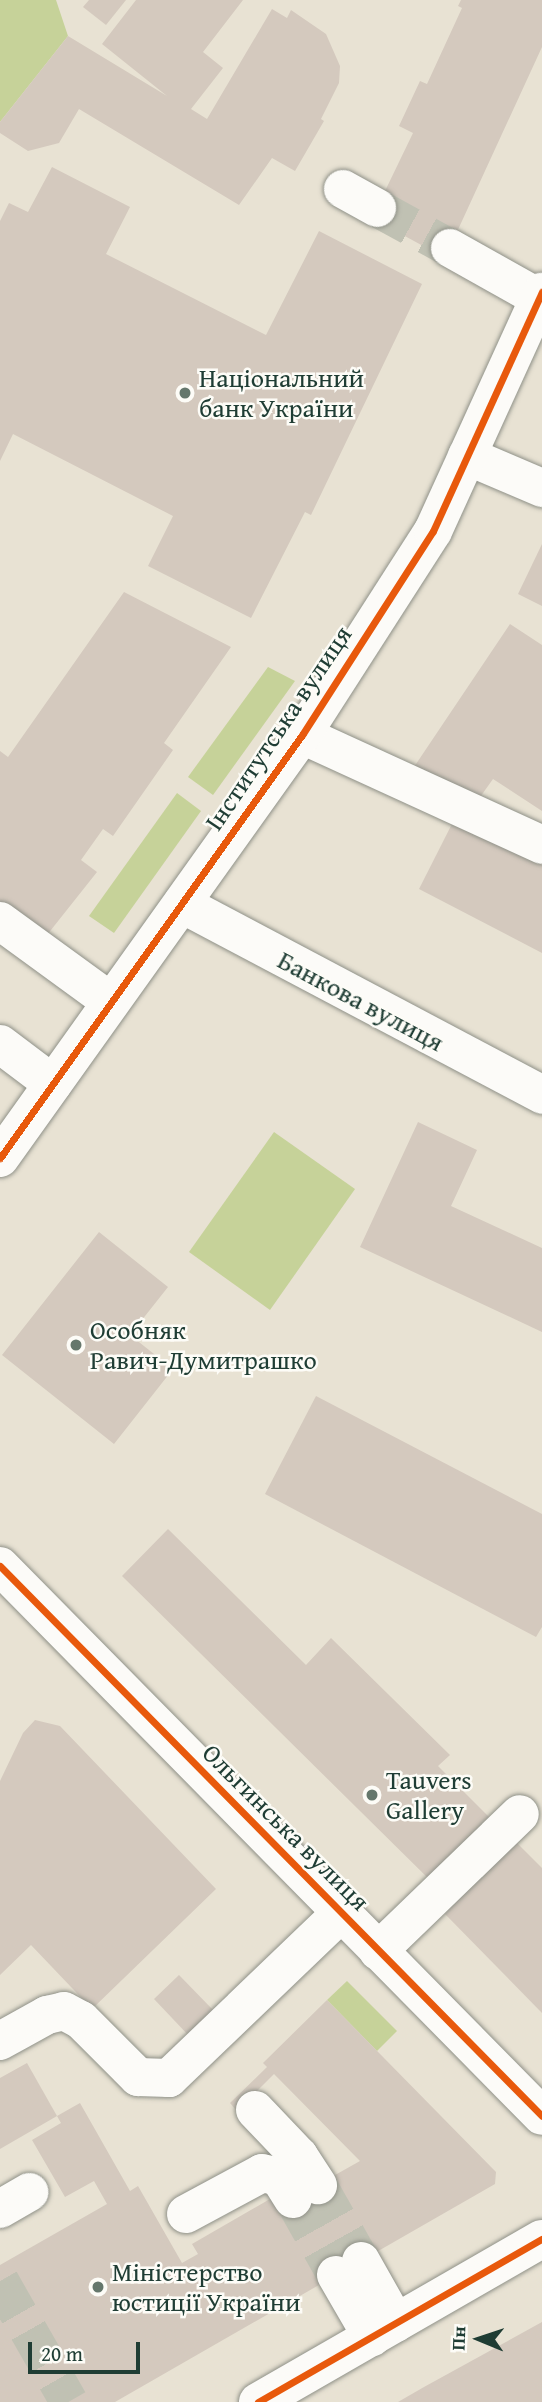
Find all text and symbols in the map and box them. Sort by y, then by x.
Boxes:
place label: Національний банк України [199,362,364,424]
marker: Національний банк України [177,385,193,401]
street label: Інститутська вулиця [198,620,358,836]
street label: Банкова вулиця [273,944,449,1058]
place label: Особняк Равич-Думитрашко [90,1314,317,1376]
marker: Особняк Равич-Думитрашко [68,1337,84,1353]
street label: Ольгинська вулиця [196,1737,376,1917]
place label: Tauvers Gallery [386,1764,471,1826]
marker: Tauvers Gallery [364,1787,380,1803]
place label: Міністерство юстиції України [112,2256,300,2318]
marker: Міністерство юстиції України [90,2279,106,2295]
north arrow [444,2304,514,2374]
text: Пн [444,2326,472,2351]
scale bar [32,2328,144,2372]
text: 20 m [41,2338,83,2369]

